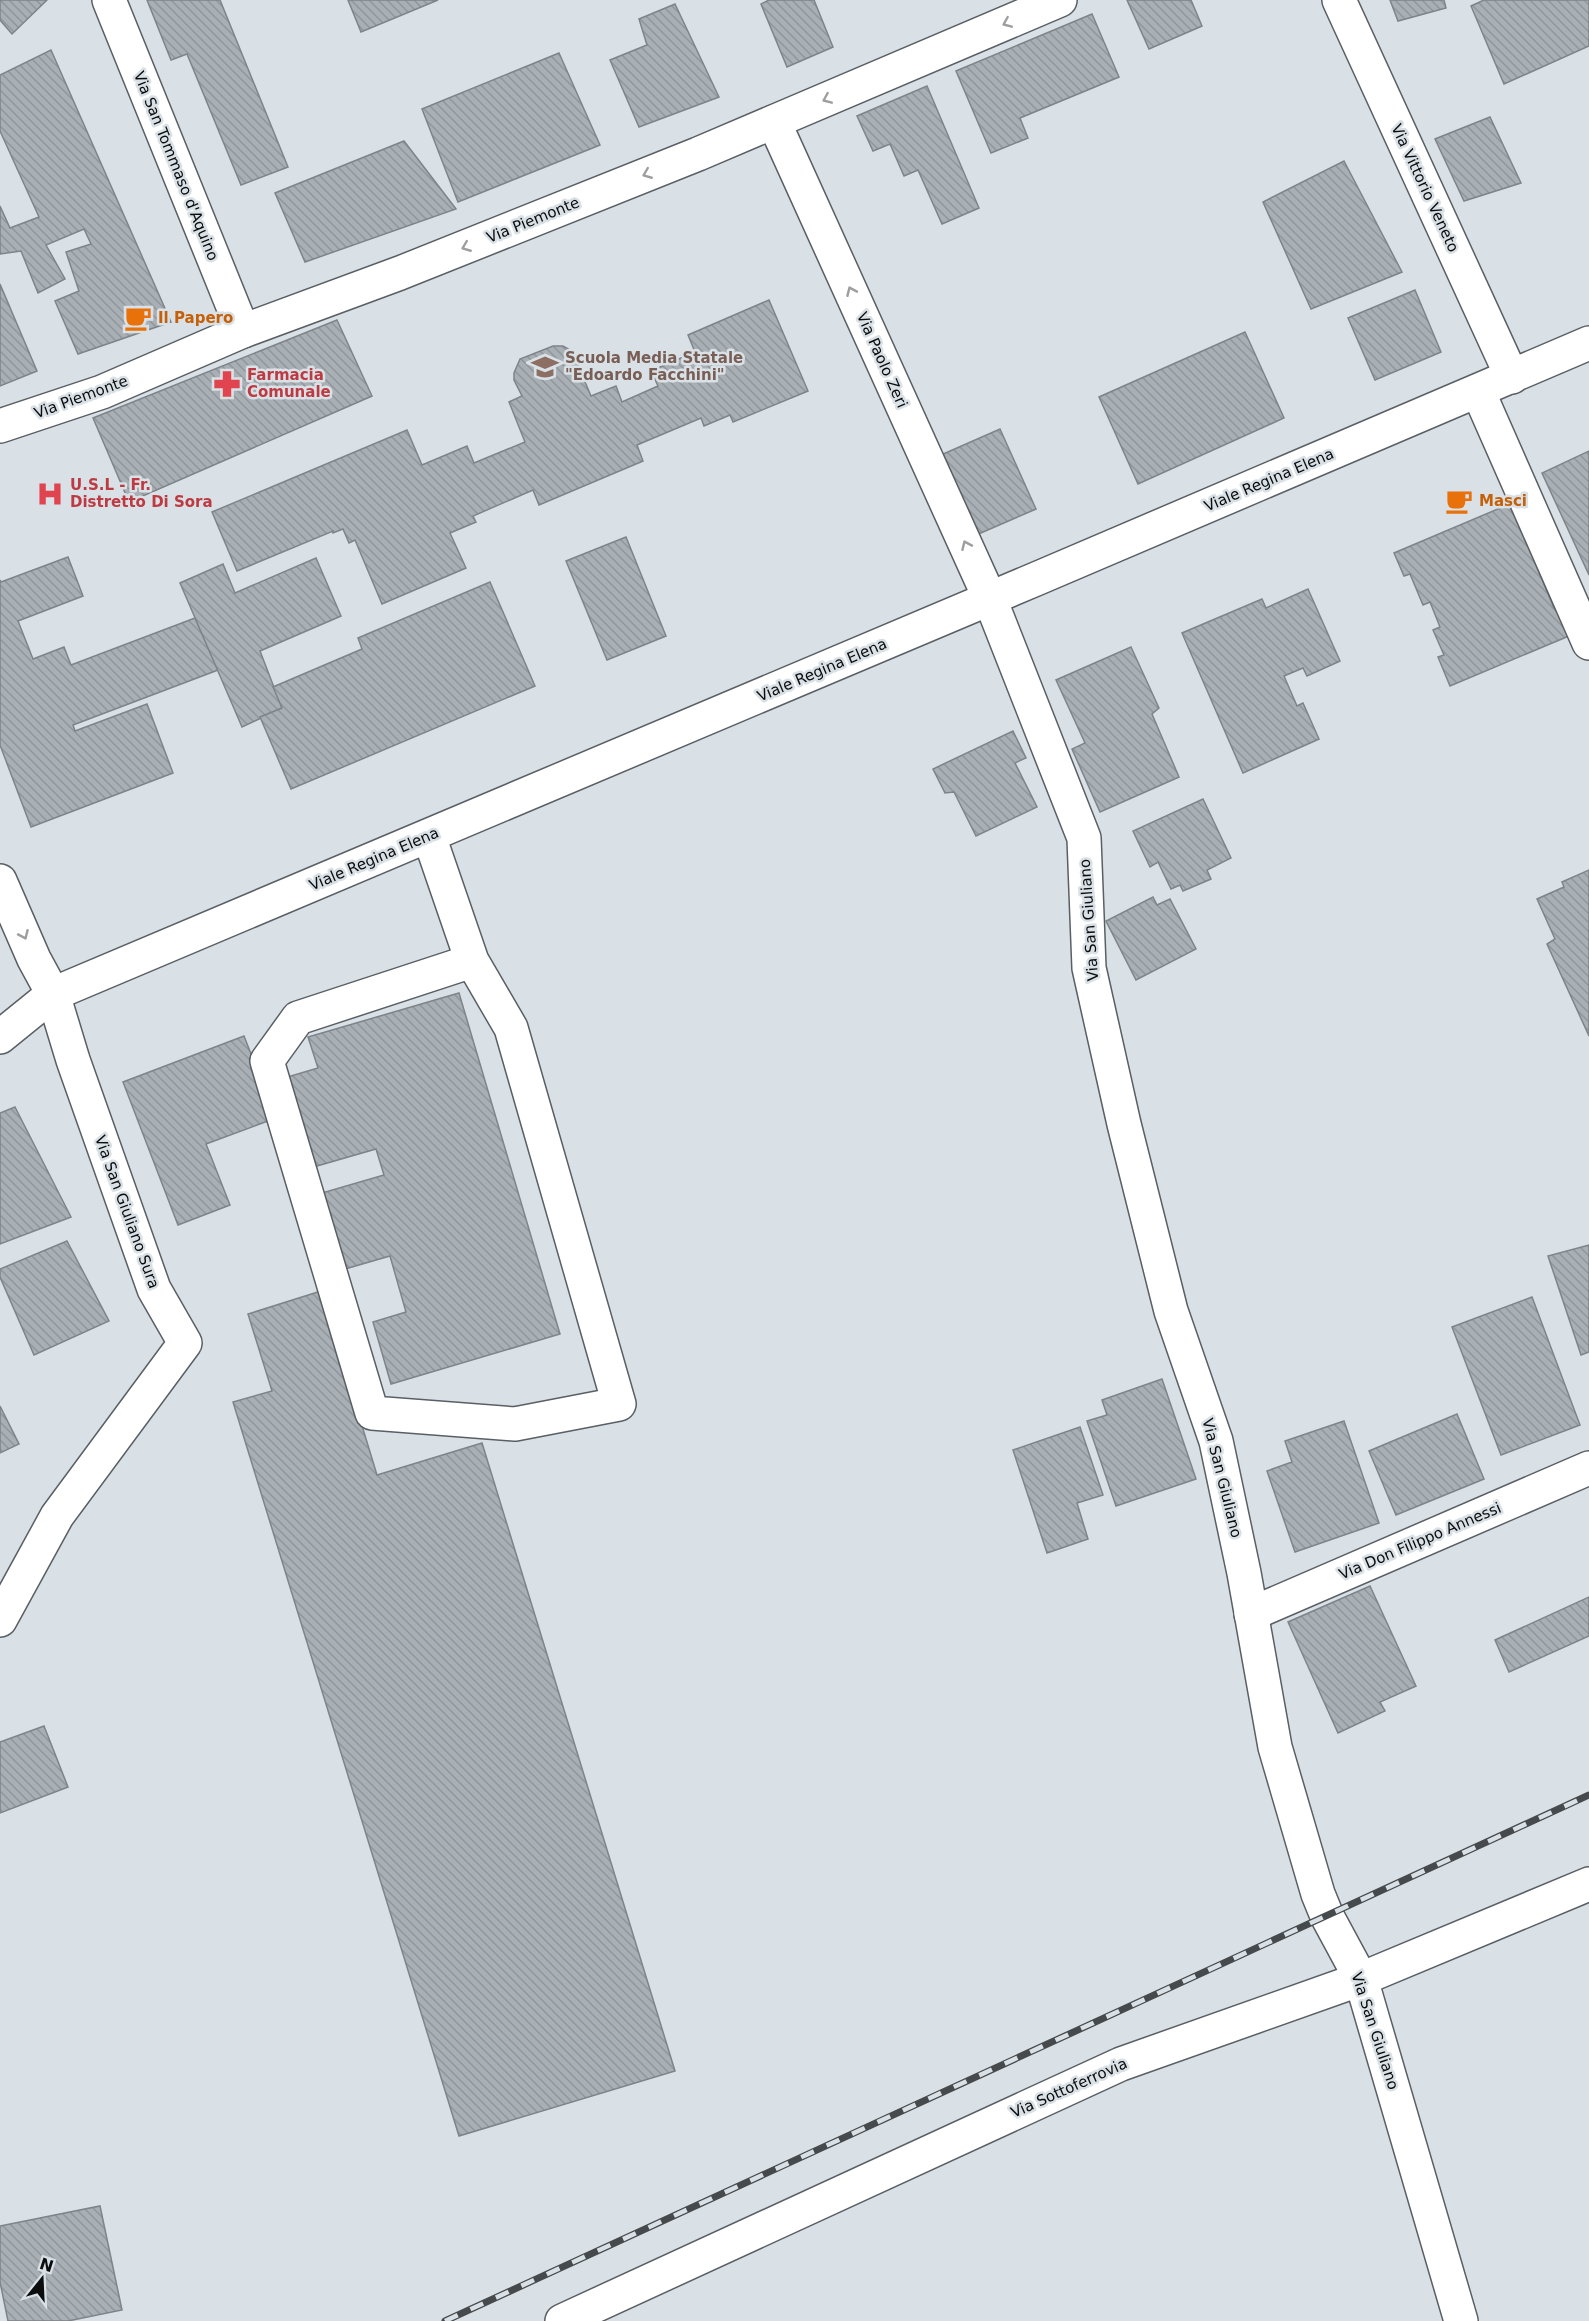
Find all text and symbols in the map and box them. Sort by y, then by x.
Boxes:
one-way arrow [1002,16,1013,28]
street label: Via San Tommaso d'Aquino [130,69,222,263]
one-way arrow [823,92,834,104]
street label: Via Vittorio Veneto [1387,121,1463,255]
one-way arrow [643,167,654,179]
street label: Via Piemonte [484,193,582,247]
one-way arrow [461,240,472,252]
one-way arrow [846,287,858,298]
cafe icon: Il Papero [123,303,153,333]
place label: Il Papero [158,309,233,327]
street label: Via Paolo Zeri [853,309,911,411]
place label: Scuola Media Statale "Edoardo Facchini" [565,349,743,384]
school or university icon: Scuola Media Statale "Edoardo Facchini" [530,352,560,382]
place label: Farmacia Comunale [247,366,331,401]
pharmacy icon: Farmacia Comunale [212,369,242,399]
street label: Via Piemonte [32,372,130,422]
street label: Viale Regina Elena [1201,445,1337,515]
place label: U.S.L - Fr. Distretto Di Sora [70,476,213,511]
hospital icon: U.S.L - Fr. Distretto Di Sora [35,479,65,509]
cafe icon: Masci [1444,486,1474,516]
place label: Masci [1479,492,1527,510]
one-way arrow [961,541,973,552]
street label: Viale Regina Elena [754,635,890,705]
street label: Viale Regina Elena [306,824,442,894]
street label: Via San Giuliano [1076,858,1102,982]
one-way arrow [16,929,28,940]
street label: Via San Giuliano Sura [91,1133,163,1291]
street label: Via San Giuliano [1198,1416,1246,1540]
street label: Via Don Filippo Annessi [1336,1499,1504,1583]
street label: Via San Giuliano [1348,1970,1402,2092]
street label: Via Sottoferrovia [1008,2054,1130,2122]
north arrow [12,2249,72,2309]
text: N [37,2254,56,2276]

